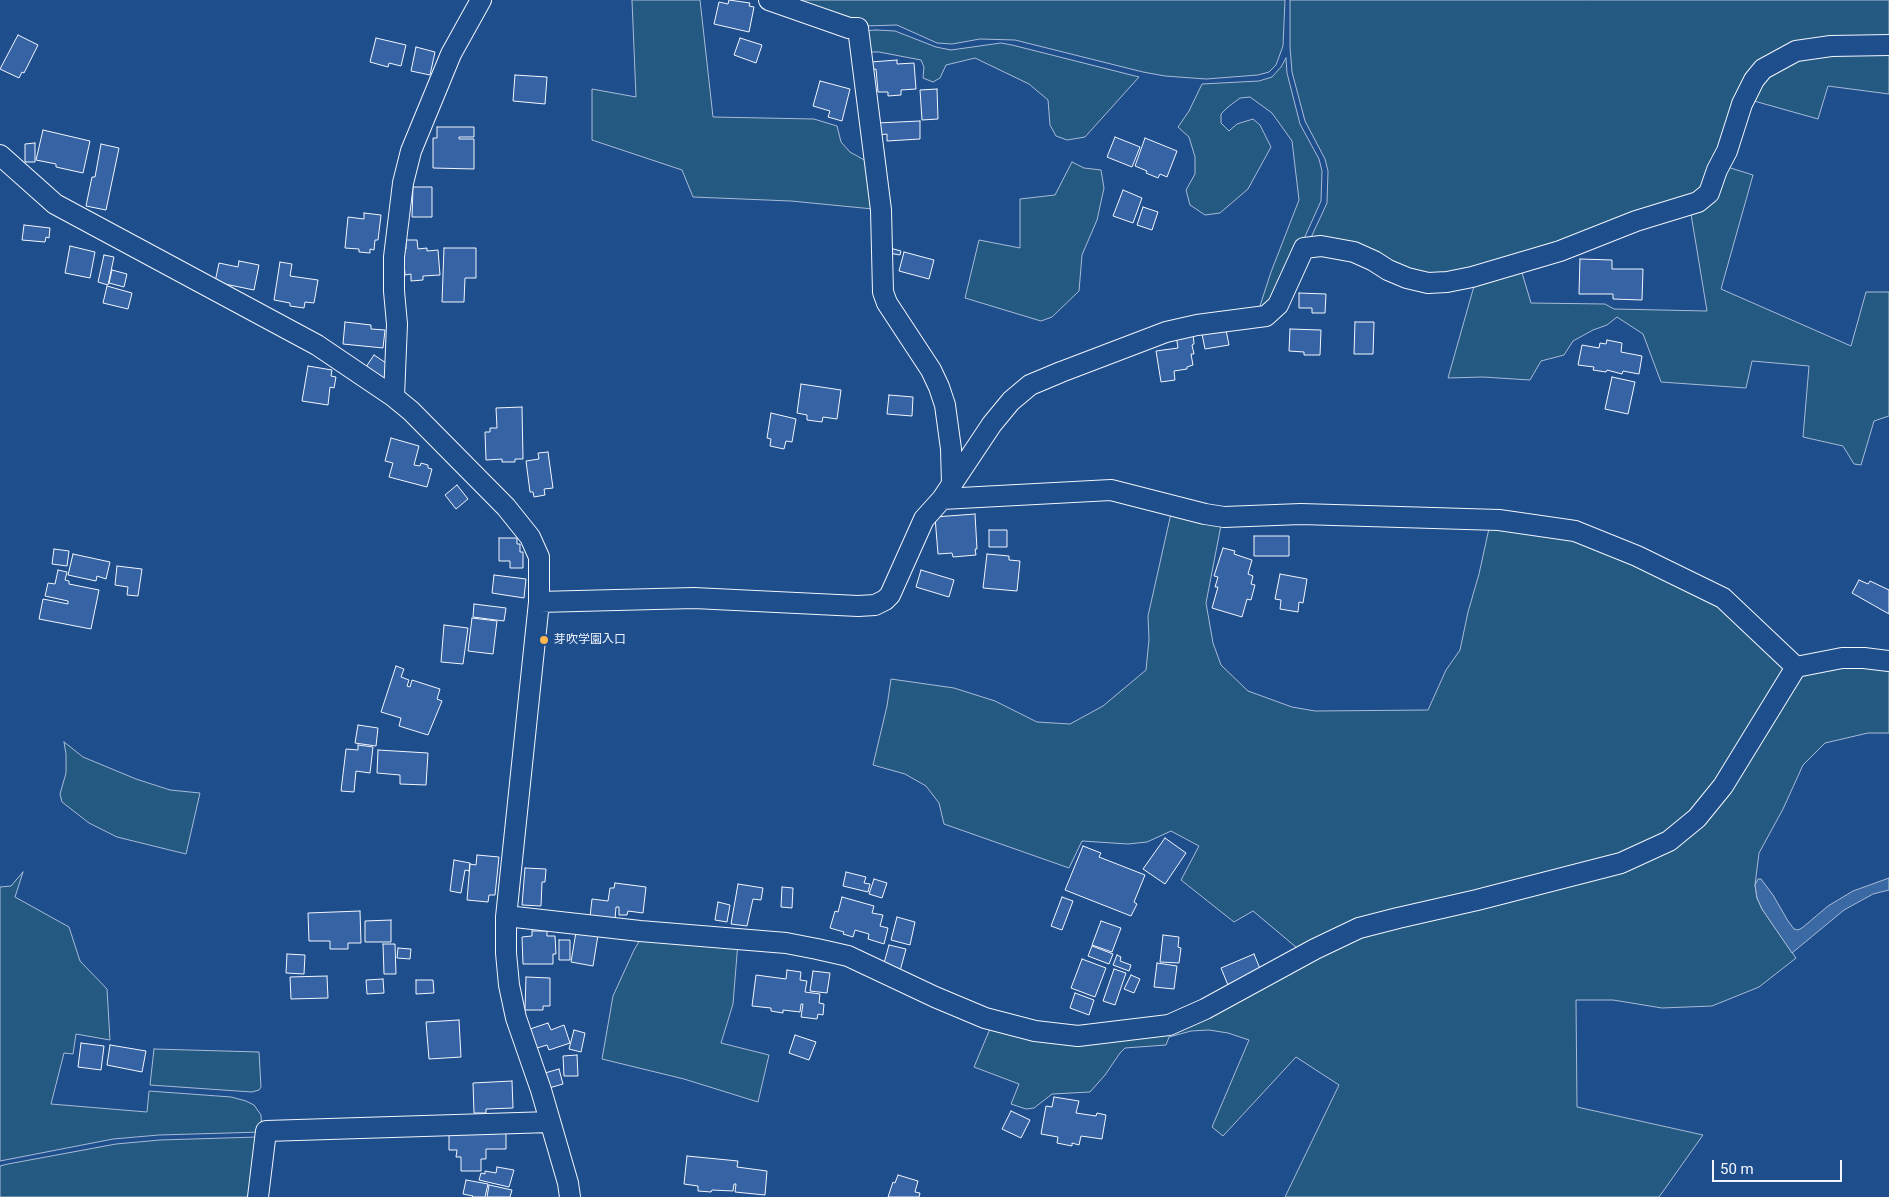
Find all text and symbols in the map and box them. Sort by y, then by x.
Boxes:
place label: 芽吹学園入口 [554,633,626,647]
marker: 芽吹学園入口 [538,634,550,646]
scale bar [1714,1150,1844,1182]
text: 50 m [1720,1160,1754,1178]

